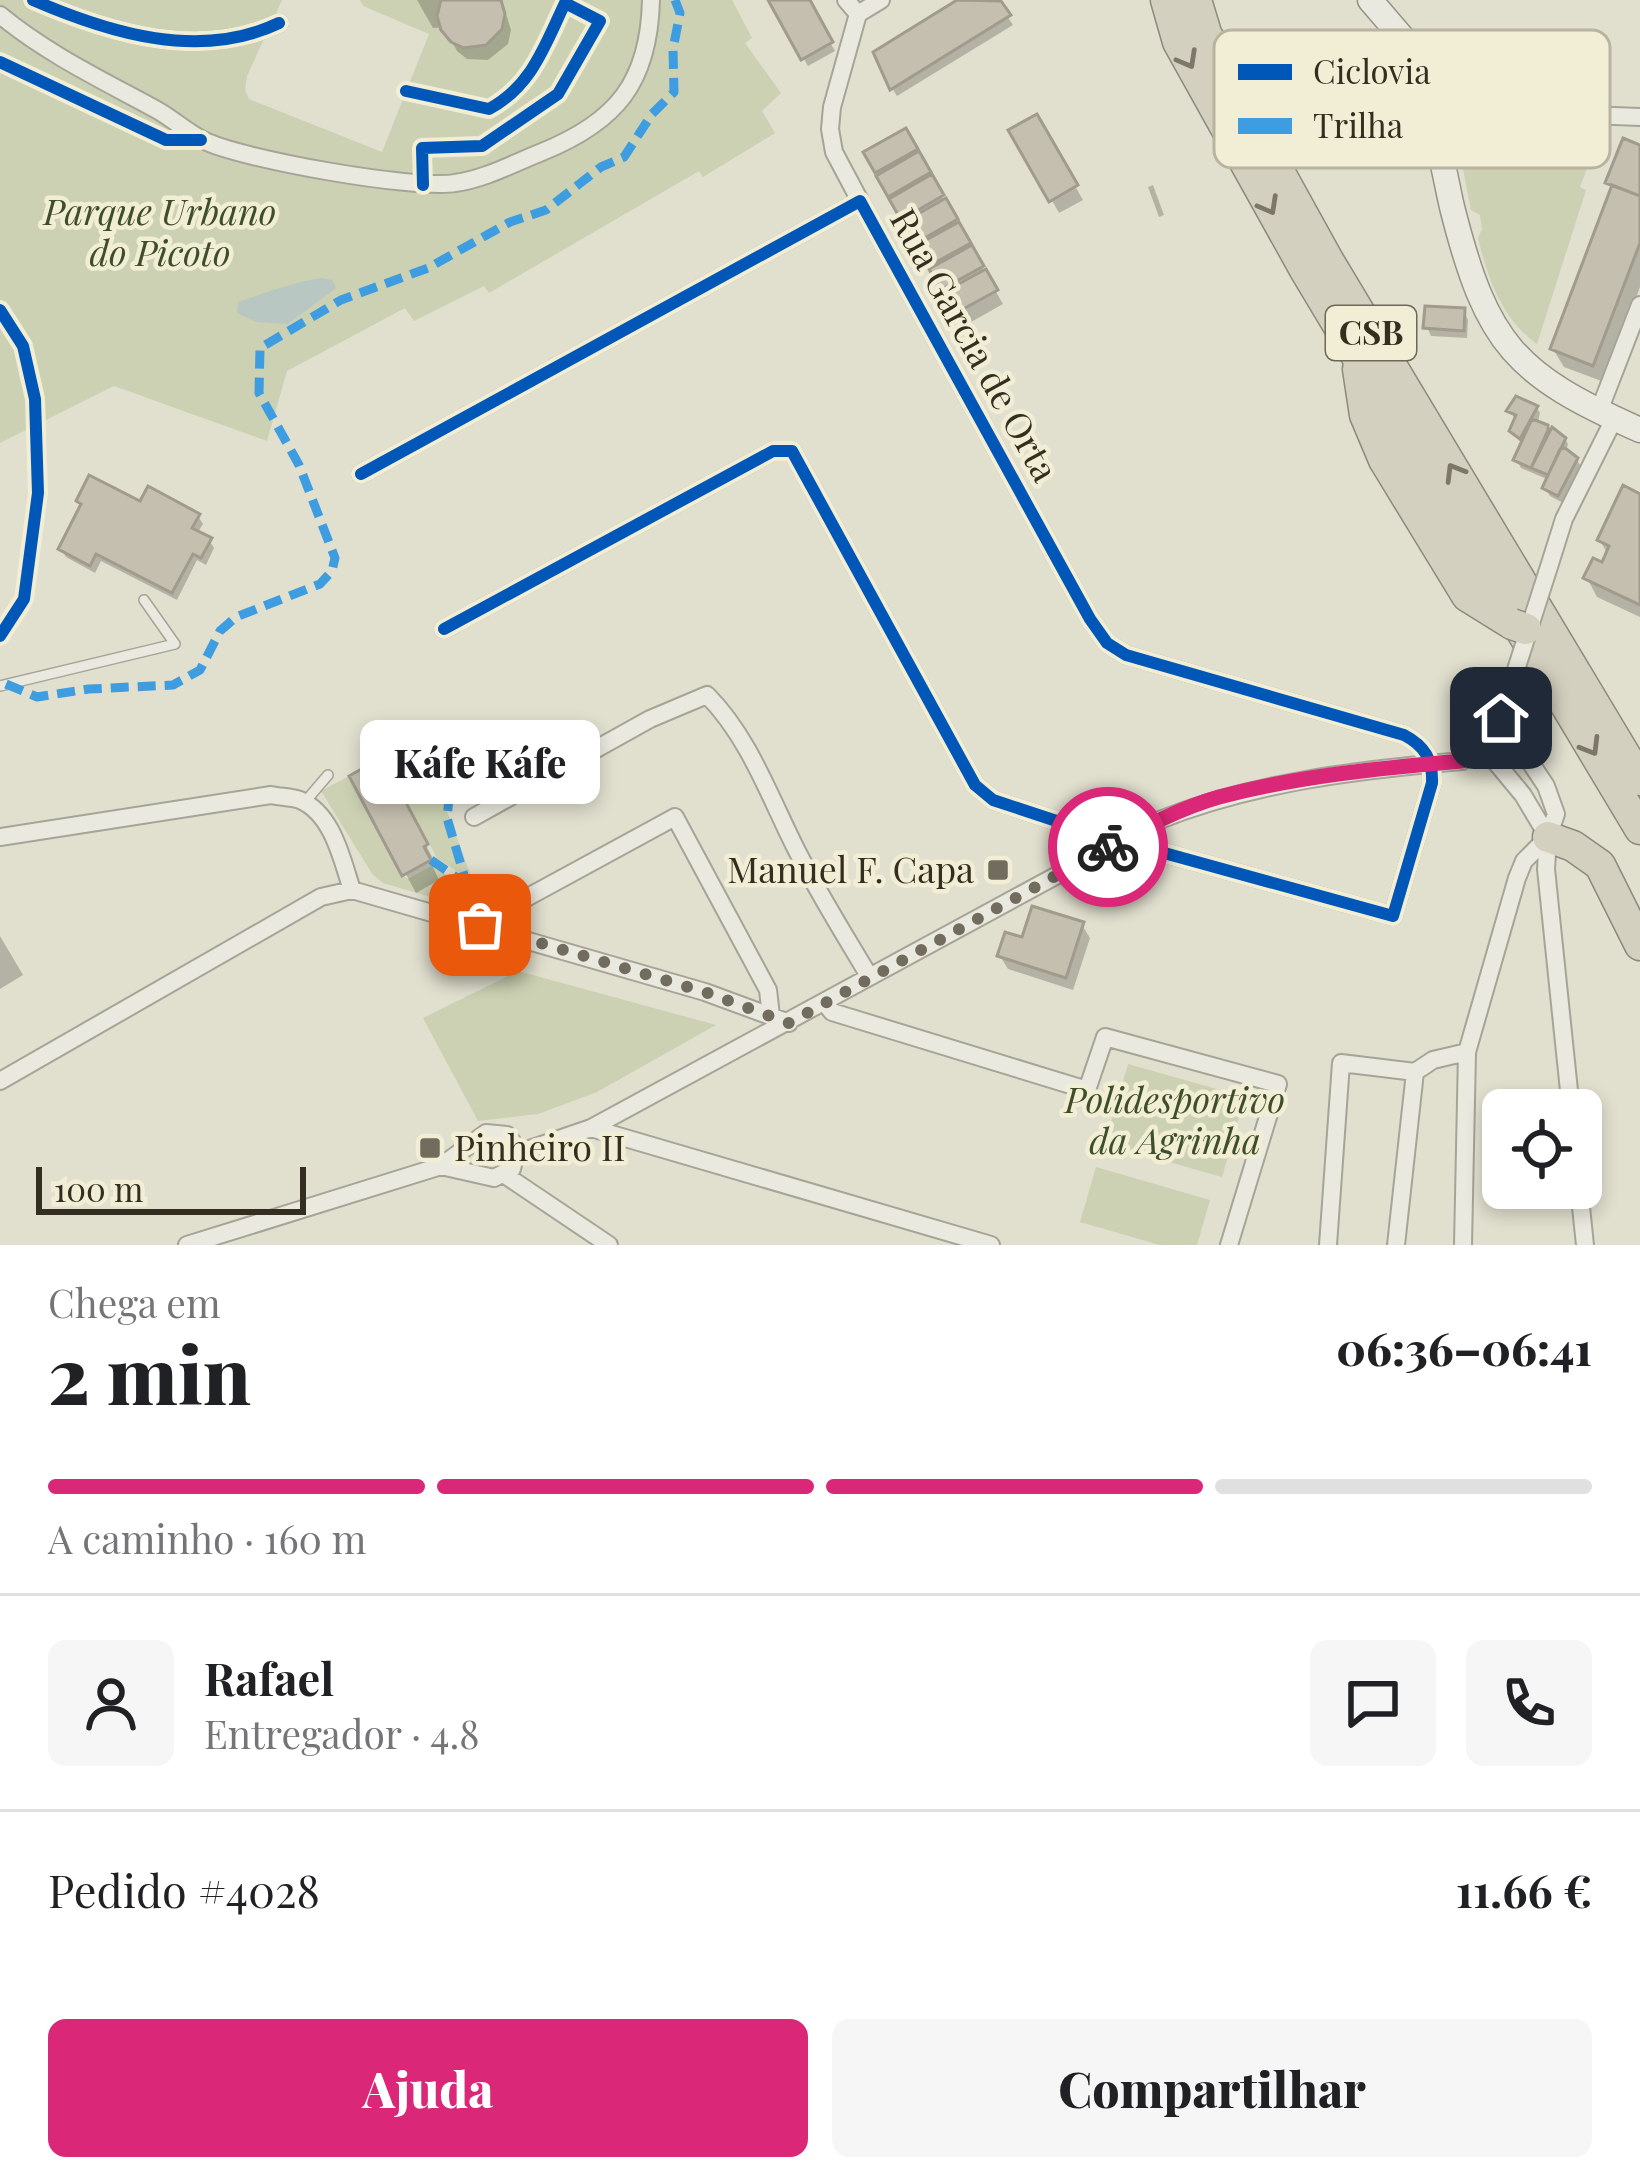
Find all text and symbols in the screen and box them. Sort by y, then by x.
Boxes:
legend [1214,30,1610,168]
one-way arrow [1174,47,1197,69]
text: Ciclovia [1313,48,1431,92]
text: Trilha [1313,102,1404,146]
park label: Parque Urbano do Picoto [42,186,276,275]
one-way arrow [1255,193,1278,214]
street label: Rua Garcia de Orta [881,199,1071,489]
road number: CSB [1326,306,1416,360]
one-way arrow [1446,463,1468,485]
pin [1450,667,1552,769]
icon: home [1468,685,1534,751]
callout: Káfe Káfe [360,721,600,805]
one-way arrow [1577,734,1599,756]
text: Káfe Káfe [394,736,566,788]
courier [1048,787,1168,907]
icon: bike [1075,814,1141,880]
place label: Manuel F. Capa [727,844,974,892]
marker: Manuel F. Capa [985,857,1011,883]
pin [429,874,531,976]
icon: bag [447,892,513,958]
park label: Polidesportivo da Agrinha [1063,1074,1285,1163]
map controls [1482,1089,1602,1209]
button: locate [1482,1089,1602,1209]
place label: Pinheiro II [454,1122,625,1170]
marker: Pinheiro II [417,1135,443,1161]
scale bar [36,1161,306,1214]
text: 100 m [54,1166,143,1210]
text: Chega em [48,1276,221,1328]
text: 06:36–06:41 [1336,1317,1592,1377]
text: 2 min [48,1321,251,1425]
text: A caminho · 160 m [48,1512,366,1564]
button: person [48,1640,174,1766]
button: chat [1310,1640,1436,1766]
button: phone [1466,1640,1592,1766]
text: Rafael [204,1647,334,1707]
text: Entregador · 4.8 [204,1707,480,1759]
text: Pedido #4028 [48,1859,320,1919]
text: 11.66 € [1456,1859,1592,1919]
button: Ajuda [48,2019,808,2157]
button: Compartilhar [832,2019,1592,2157]

